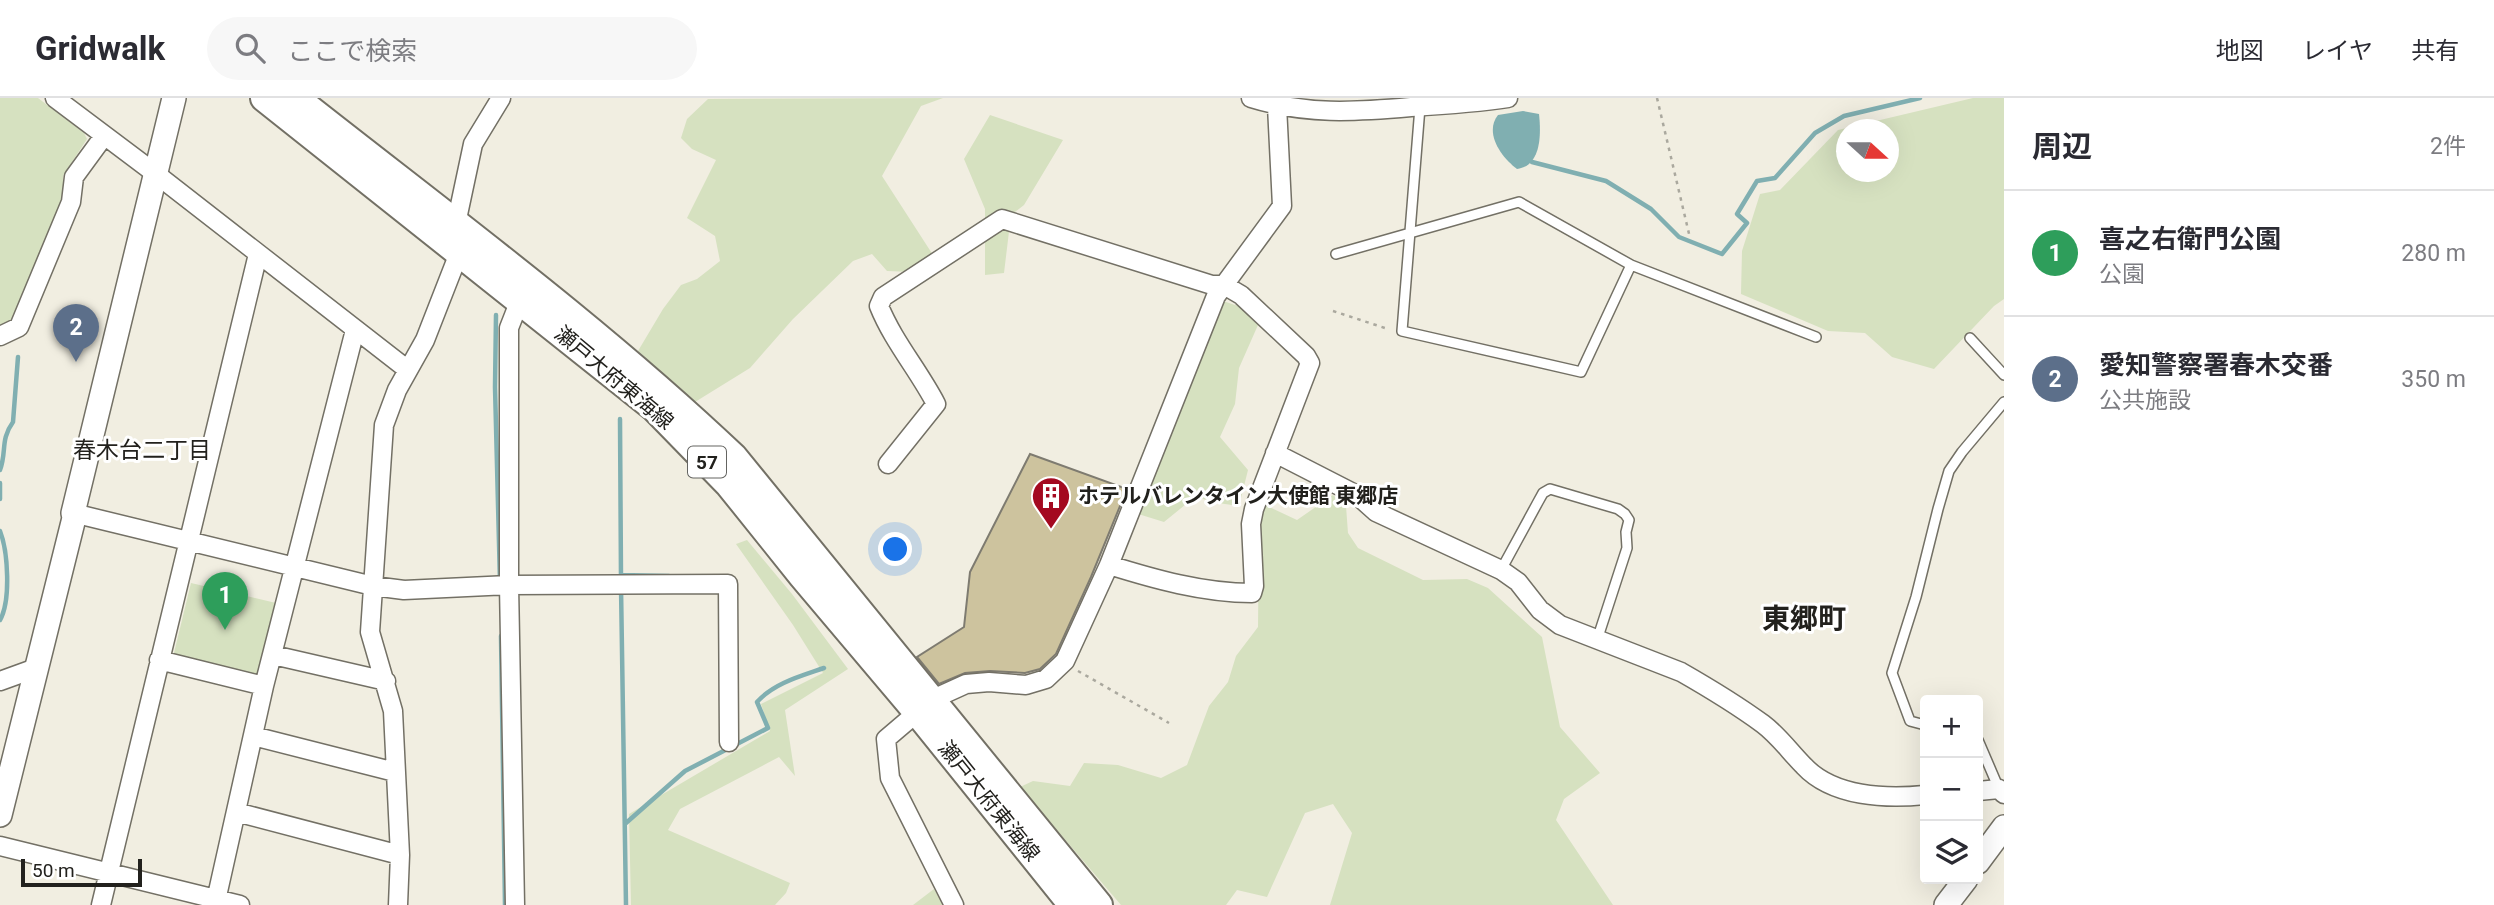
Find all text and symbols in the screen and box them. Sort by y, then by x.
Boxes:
search box [207,17,697,80]
text: Gridwalk [35,29,165,68]
icon: search [231,29,269,67]
text: ここで検索 [287,36,417,66]
text: 地図 [2216,37,2264,65]
text: レイヤ [2302,37,2373,65]
text: 共有 [2411,37,2459,65]
north arrow [1836,119,1899,182]
text: 周辺 [2032,129,2092,164]
text: 2件 [2430,133,2466,160]
text: 喜之右衛門公園 [2099,224,2281,254]
text: 1 [2048,240,2062,267]
text: 280 m [2401,240,2466,267]
text: 公園 [2099,261,2145,288]
pin: 2 [53,304,99,362]
street label: 瀬戸大府東海線 [550,322,678,434]
text: 愛知警察署春木交番 [2099,350,2333,380]
text: 2 [2048,366,2062,393]
text: 350 m [2401,366,2466,393]
text: 公共施設 [2099,387,2191,414]
district label: 春木台二丁目 [73,437,211,464]
road number: 57 [688,446,726,478]
building icon: ホテルバレンタイン大使館 東郷店 [1030,475,1072,530]
place label: ホテルバレンタイン大使館 東郷店 [1078,484,1398,508]
your location [878,532,912,566]
pin: 1 [202,572,248,630]
district label: 東郷町 [1762,602,1846,635]
map controls [1920,695,1983,884]
button: + [1920,695,1983,758]
street label: 瀬戸大府東海線 [933,736,1045,866]
button: − [1920,758,1983,821]
button: layers [1920,821,1983,884]
scale bar [21,856,142,888]
text: 50 m [32,859,75,882]

